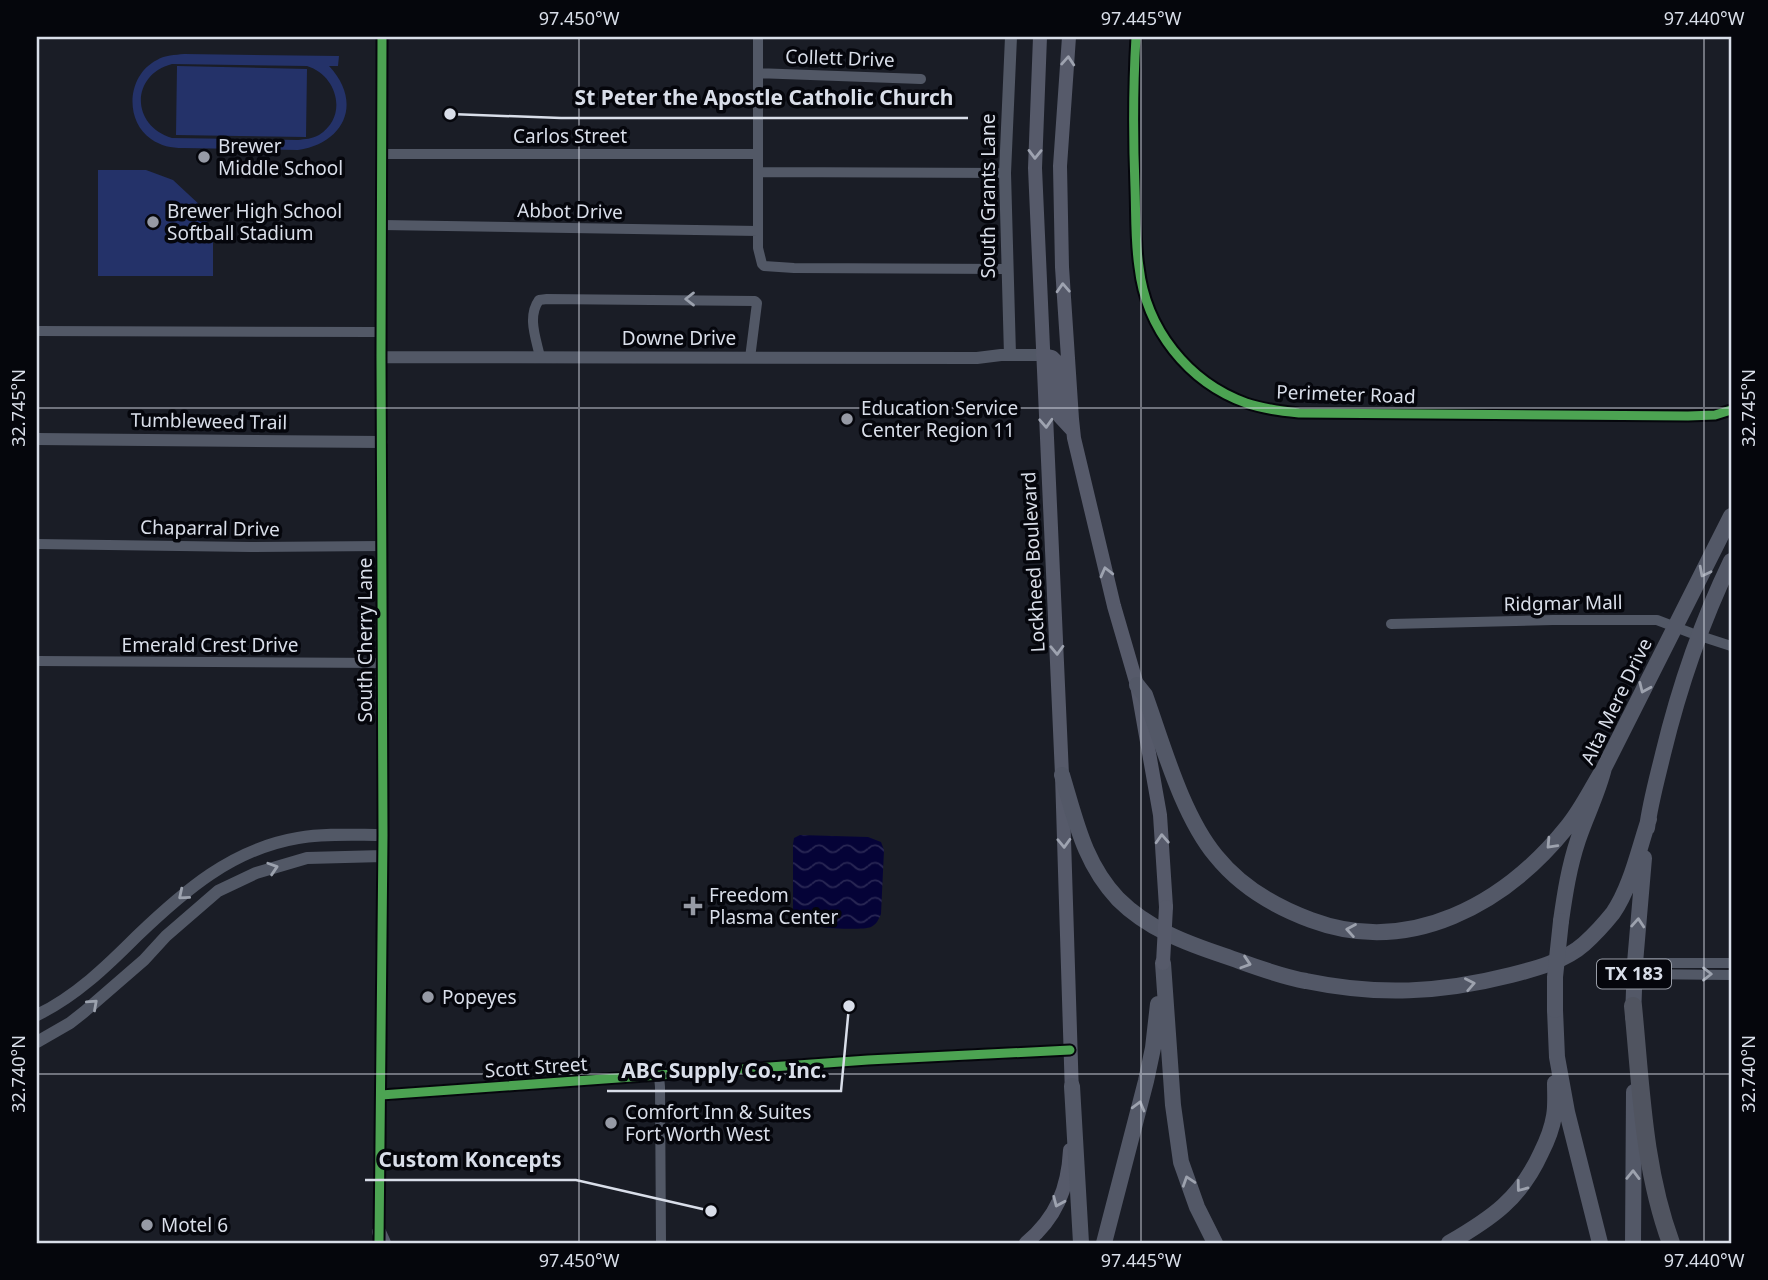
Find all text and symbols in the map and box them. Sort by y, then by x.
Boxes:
text: 97.450°W [539,6,620,30]
text: 97.445°W [1101,6,1182,30]
text: 97.440°W [1664,6,1745,30]
street label: Collett Drive [785,43,895,73]
one-way arrow [1060,55,1075,66]
callout: St Peter the Apostle Catholic Church [561,76,968,118]
text: St Peter the Apostle Catholic Church [575,83,953,111]
street label: South Grants Lane [975,114,1001,278]
street label: Carlos Street [513,123,627,149]
place label: Brewer Middle School [218,133,343,181]
marker: Brewer Middle School [196,149,212,165]
one-way arrow [1028,149,1043,160]
street label: Abbot Drive [517,197,623,225]
place label: Brewer High School Softball Stadium [167,198,342,246]
marker: Brewer High School Softball Stadium [145,214,161,230]
one-way arrow [1056,282,1071,293]
one-way arrow [685,291,695,307]
street label: Downe Drive [622,325,736,351]
text: 32.745°N [6,369,30,447]
text: 32.745°N [1736,369,1760,447]
street label: Perimeter Road [1276,379,1416,409]
place label: Education Service Center Region 11 [861,395,1018,443]
street label: Tumbleweed Trail [130,407,288,435]
marker: Education Service Center Region 11 [839,411,855,427]
one-way arrow [1039,418,1054,429]
street label: Lockheed Boulevard [1015,471,1051,653]
street label: Chaparral Drive [140,514,280,542]
street label: South Cherry Lane [352,557,378,723]
one-way arrow [1698,565,1712,577]
one-way arrow [1100,566,1114,578]
street label: Ridgmar Mall [1503,589,1623,617]
street label: Emerald Crest Drive [122,632,298,658]
street label: Alta Mere Drive [1574,633,1658,769]
one-way arrow [1049,645,1064,656]
one-way arrow [1638,681,1652,693]
one-way arrow [1154,833,1169,844]
one-way arrow [1547,836,1560,849]
one-way arrow [1056,838,1071,849]
one-way arrow [266,862,278,876]
place label: Freedom Plasma Center [709,882,839,930]
one-way arrow [179,887,191,900]
marker: Freedom Plasma Center [683,896,703,916]
one-way arrow [1630,917,1645,928]
one-way arrow [1345,923,1357,938]
one-way arrow [1239,955,1252,969]
road number: TX 183 [1597,959,1671,988]
one-way arrow [1703,966,1713,982]
one-way arrow [1464,978,1476,993]
place label: Popeyes [442,984,517,1010]
marker: Popeyes [420,989,436,1005]
one-way arrow [85,1000,98,1012]
text: 32.740°N [6,1035,30,1113]
text: 32.740°N [1736,1035,1760,1113]
callout: ABC Supply Co., Inc. [607,1049,841,1091]
street label: Scott Street [484,1050,588,1084]
text: ABC Supply Co., Inc. [621,1056,827,1084]
place label: Comfort Inn & Suites Fort Worth West [625,1099,811,1147]
one-way arrow [1131,1100,1146,1112]
marker: Comfort Inn & Suites Fort Worth West [603,1115,619,1131]
callout: Custom Koncepts [365,1138,576,1180]
text: Custom Koncepts [379,1145,561,1173]
one-way arrow [1626,1169,1641,1180]
one-way arrow [1181,1175,1196,1187]
one-way arrow [1517,1179,1529,1192]
one-way arrow [1052,1194,1066,1207]
place label: Motel 6 [161,1212,228,1238]
marker: Motel 6 [139,1217,155,1233]
text: 97.450°W [539,1248,620,1272]
text: 97.445°W [1101,1248,1182,1272]
text: 97.440°W [1664,1248,1745,1272]

